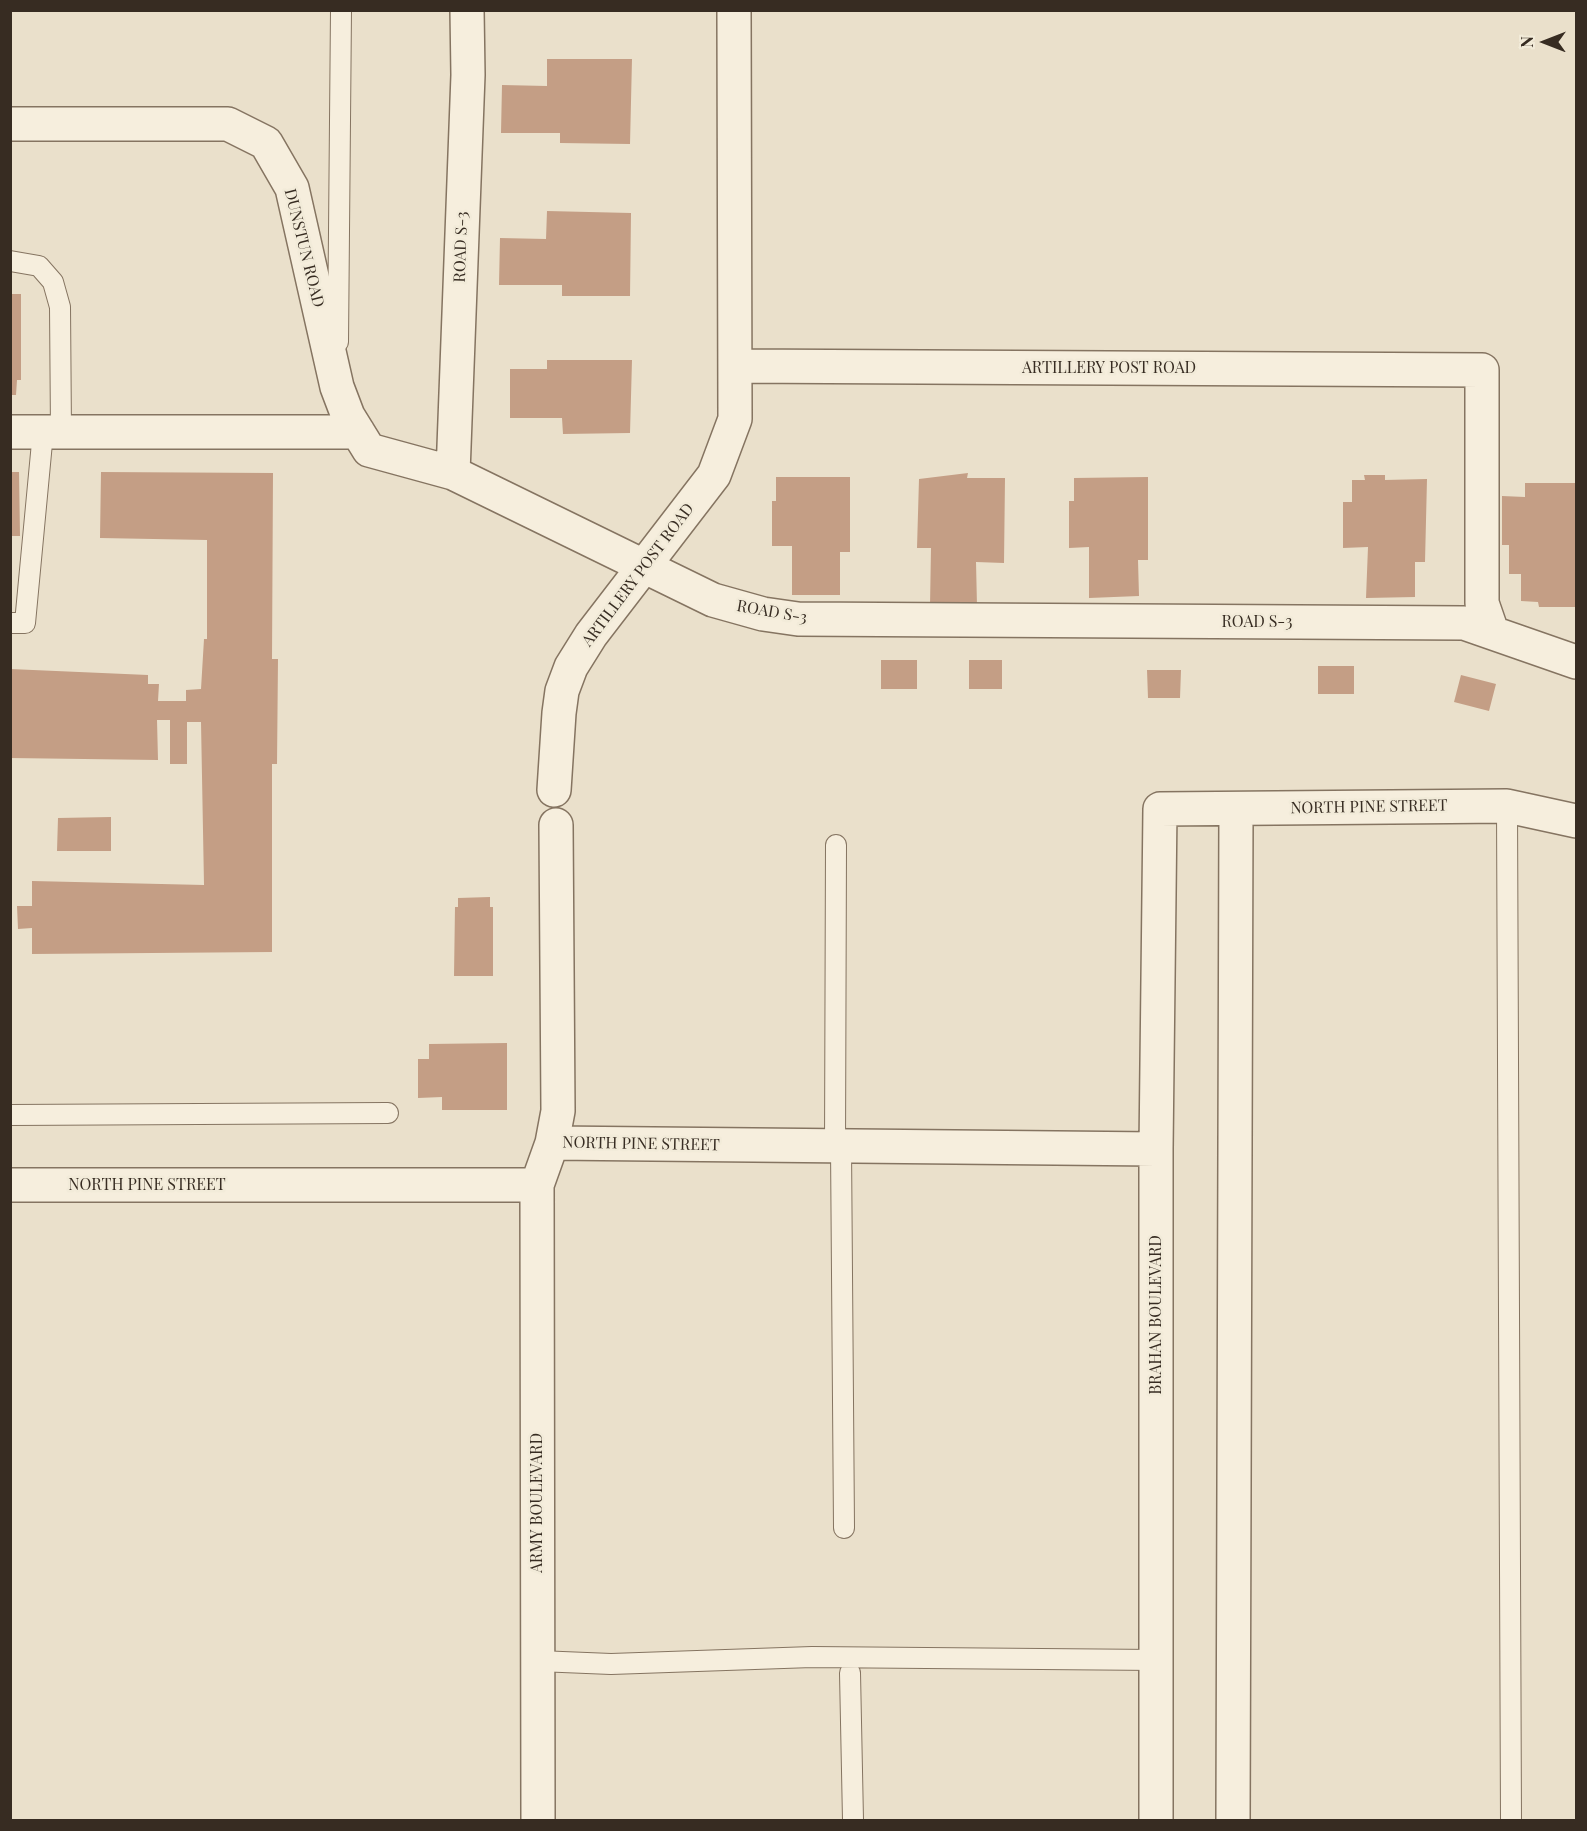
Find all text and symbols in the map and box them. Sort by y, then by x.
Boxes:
north arrow [1515,12,1575,72]
text: N [1516,36,1537,48]
street label: DUNSTUN ROAD [280,187,328,309]
street label: ROAD S-3 [450,211,472,283]
street label: ARTILLERY POST ROAD [1022,358,1196,378]
street label: ARTILLERY POST ROAD [578,500,698,650]
street label: ROAD S-3 [735,596,809,628]
street label: ROAD S-3 [1221,612,1293,632]
street label: NORTH PINE STREET [1290,796,1448,818]
street label: NORTH PINE STREET [562,1133,720,1155]
street label: NORTH PINE STREET [68,1175,226,1195]
street label: BRAHAN BOULEVARD [1146,1235,1166,1395]
street label: ARMY BOULEVARD [527,1433,547,1573]

